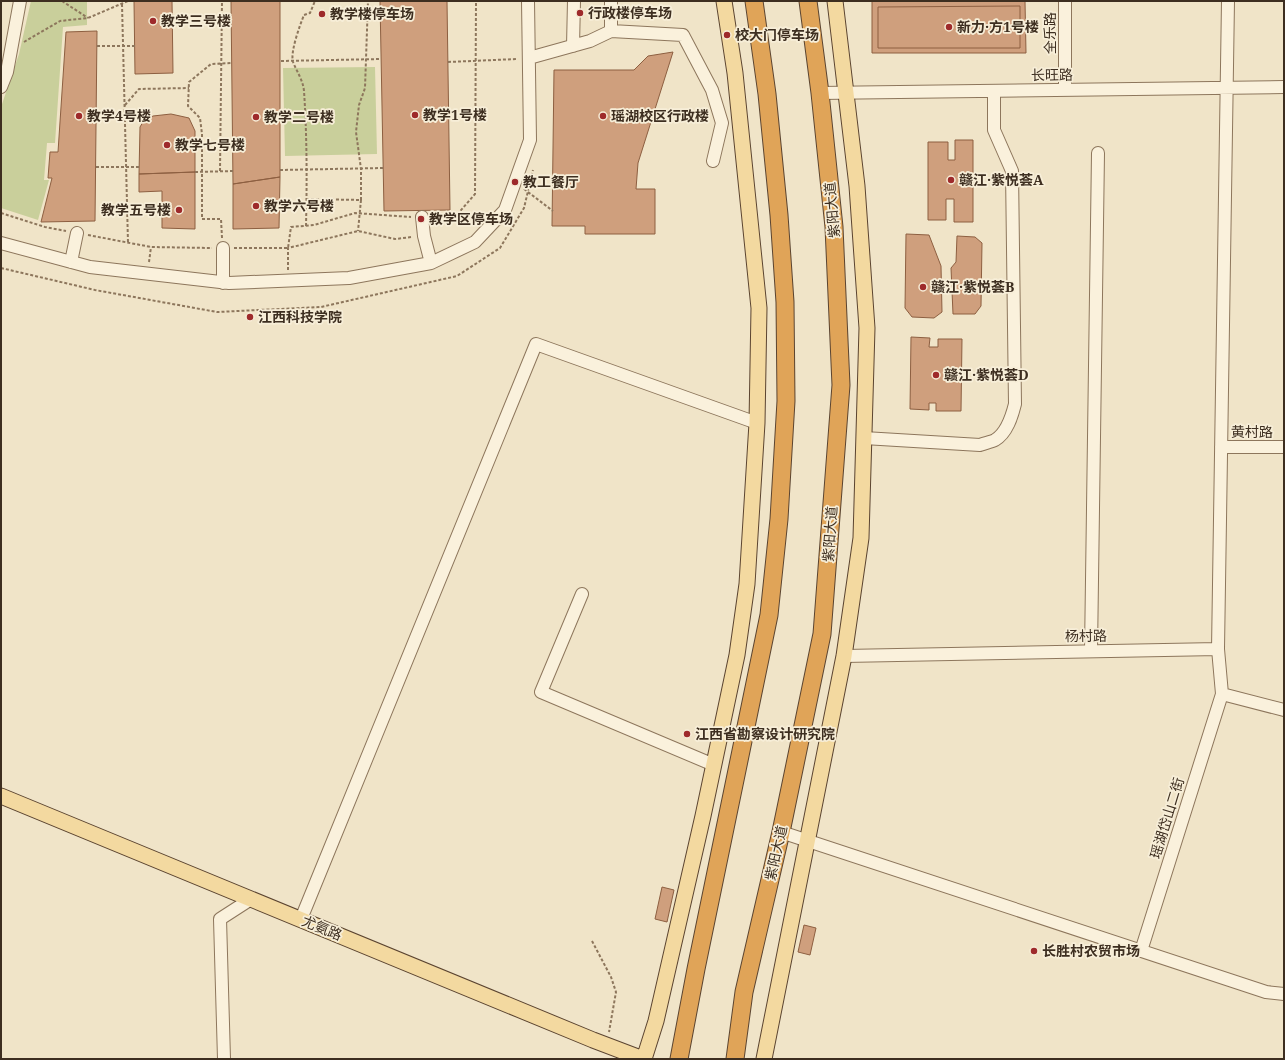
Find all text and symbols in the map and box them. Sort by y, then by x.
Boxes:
place label: 行政楼停车场 [588,3,672,22]
place label: 教学楼停车场 [330,4,414,23]
marker: 行政楼停车场 [575,8,585,18]
marker: 教学楼停车场 [317,9,327,19]
place label: 教学三号楼 [161,11,231,30]
street label: 全乐路 [1040,12,1059,54]
marker: 教学三号楼 [148,16,158,26]
place label: 新力·方1号楼 [957,17,1039,36]
marker: 新力·方1号楼 [944,22,954,32]
place label: 校大门停车场 [735,25,819,44]
marker: 校大门停车场 [722,30,732,40]
street label: 长旺路 [1031,65,1073,84]
place label: 教学1号楼 [423,105,487,124]
place label: 教学4号楼 [87,106,151,125]
place label: 瑶湖校区行政楼 [611,106,709,125]
place label: 教学二号楼 [264,107,334,126]
marker: 教学1号楼 [410,110,420,120]
marker: 教学4号楼 [74,111,84,121]
marker: 瑶湖校区行政楼 [598,111,608,121]
marker: 教学二号楼 [251,112,261,122]
place label: 教学七号楼 [175,135,245,154]
marker: 教学七号楼 [162,140,172,150]
place label: 赣江·紫悦荟A [959,170,1044,189]
place label: 教工餐厅 [523,172,579,191]
marker: 赣江·紫悦荟A [946,175,956,185]
marker: 教工餐厅 [510,177,520,187]
street label: 紫阳大道 [820,181,843,239]
place label: 教学六号楼 [264,196,334,215]
place label: 教学五号楼 [101,200,171,219]
marker: 教学六号楼 [251,201,261,211]
marker: 教学五号楼 [174,205,184,215]
place label: 教学区停车场 [429,209,513,228]
marker: 教学区停车场 [416,214,426,224]
place label: 赣江·紫悦荟B [931,277,1015,296]
marker: 赣江·紫悦荟B [918,282,928,292]
place label: 江西科技学院 [258,307,342,326]
marker: 江西科技学院 [245,312,255,322]
place label: 赣江·紫悦荟D [944,365,1029,384]
marker: 赣江·紫悦荟D [931,370,941,380]
street label: 黄村路 [1231,422,1273,441]
street label: 紫阳大道 [818,505,841,563]
street label: 杨村路 [1065,626,1107,645]
place label: 江西省勘察设计研究院 [695,724,835,743]
marker: 江西省勘察设计研究院 [682,729,692,739]
street label: 瑶湖岱山二街 [1145,775,1188,861]
street label: 紫阳大道 [760,823,791,882]
street label: 尤氨路 [299,911,345,944]
place label: 长胜村农贸市场 [1042,941,1140,960]
marker: 长胜村农贸市场 [1029,946,1039,956]

